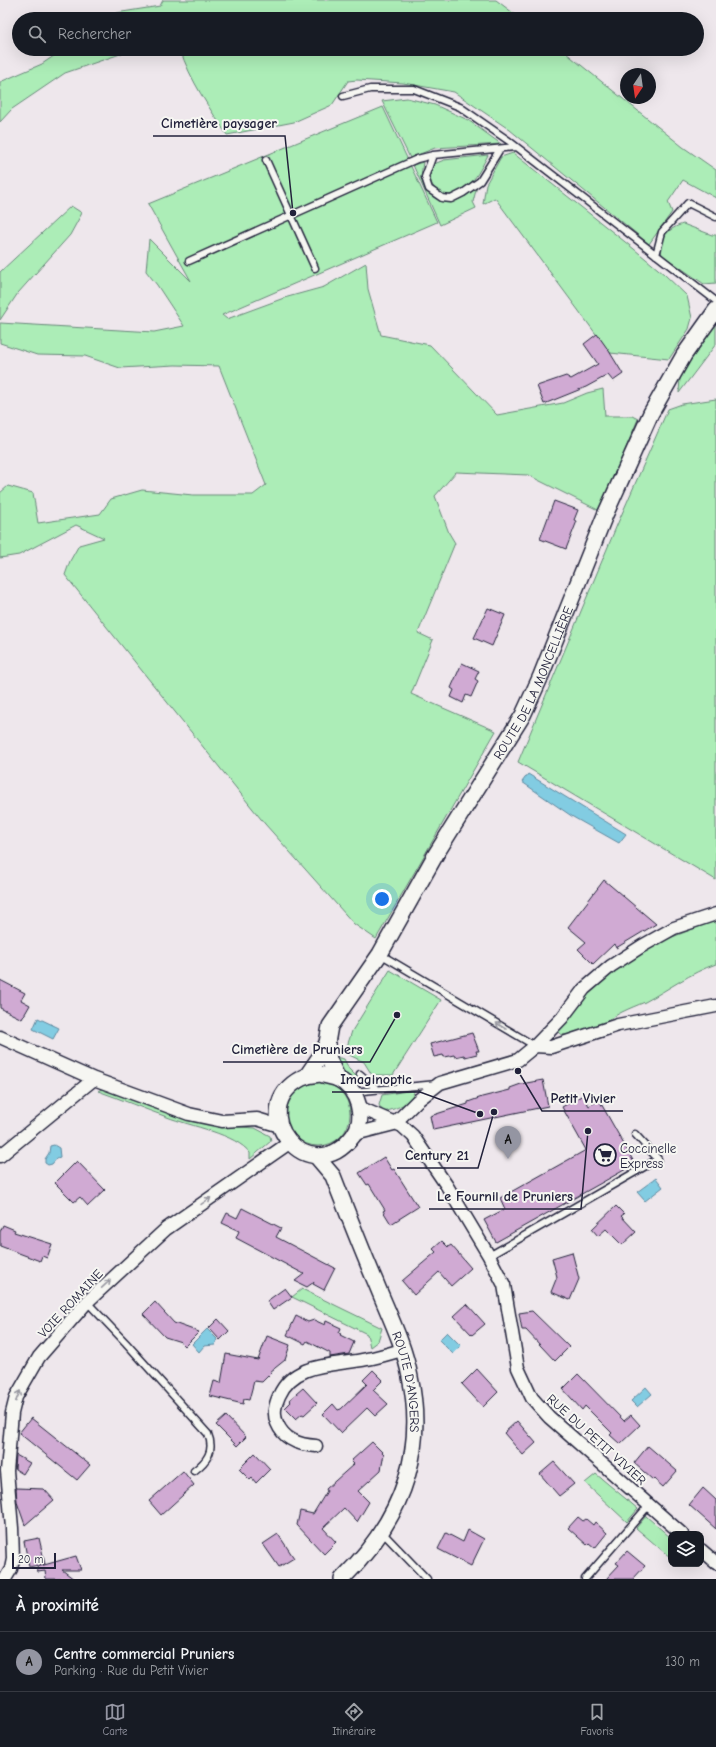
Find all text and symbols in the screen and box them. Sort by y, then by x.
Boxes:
search box [12,12,704,56]
icon: search [26,23,48,45]
text: Rechercher [58,25,131,43]
north arrow [620,68,656,104]
callout: Cimetière paysager [153,110,285,136]
text: Cimetière paysager [161,115,277,132]
street label: ROUTE DE LA MONCELLIÈRE [490,604,576,762]
your location [372,889,392,909]
one-way arrow [495,1022,507,1030]
callout: Cimetière de Pruniers [223,1036,370,1062]
text: Cimetière de Pruniers [231,1041,363,1058]
callout: Imaginoptic [332,1066,420,1092]
text: Imaginoptic [340,1071,412,1088]
callout: Petit Vivier [542,1085,623,1111]
text: Petit Vivier [551,1090,616,1107]
pin: A [495,1126,521,1159]
place label: Coccinelle Express [620,1141,677,1171]
callout: Century 21 [397,1142,478,1168]
supermarket icon: Coccinelle Express [592,1142,618,1168]
text: Century 21 [405,1147,469,1164]
callout: Le Fournil de Pruniers [429,1183,581,1209]
text: Le Fournil de Pruniers [437,1188,573,1205]
one-way arrow [201,1197,212,1205]
street label: VOIE ROMAINE [35,1266,106,1341]
one-way arrow [101,1279,112,1288]
street label: ROUTE D'ANGERS [389,1329,422,1433]
one-way arrow [14,1390,22,1402]
street label: RUE DU PETIT VIVIER [544,1391,650,1488]
map controls [668,1531,704,1567]
button: layers [668,1531,704,1567]
scale bar [12,1551,56,1570]
text: 20 m [18,1553,43,1566]
text: À proximité [16,1596,99,1615]
text: Centre commercial Pruniers [54,1645,234,1663]
text: A [25,1654,33,1669]
text: 130 m [665,1654,700,1669]
text: Parking · Rue du Petit Vivier [54,1663,208,1678]
tab: Carte [102,1701,128,1738]
tab: Itinéraire [332,1701,376,1738]
tab: Favoris [581,1701,614,1738]

